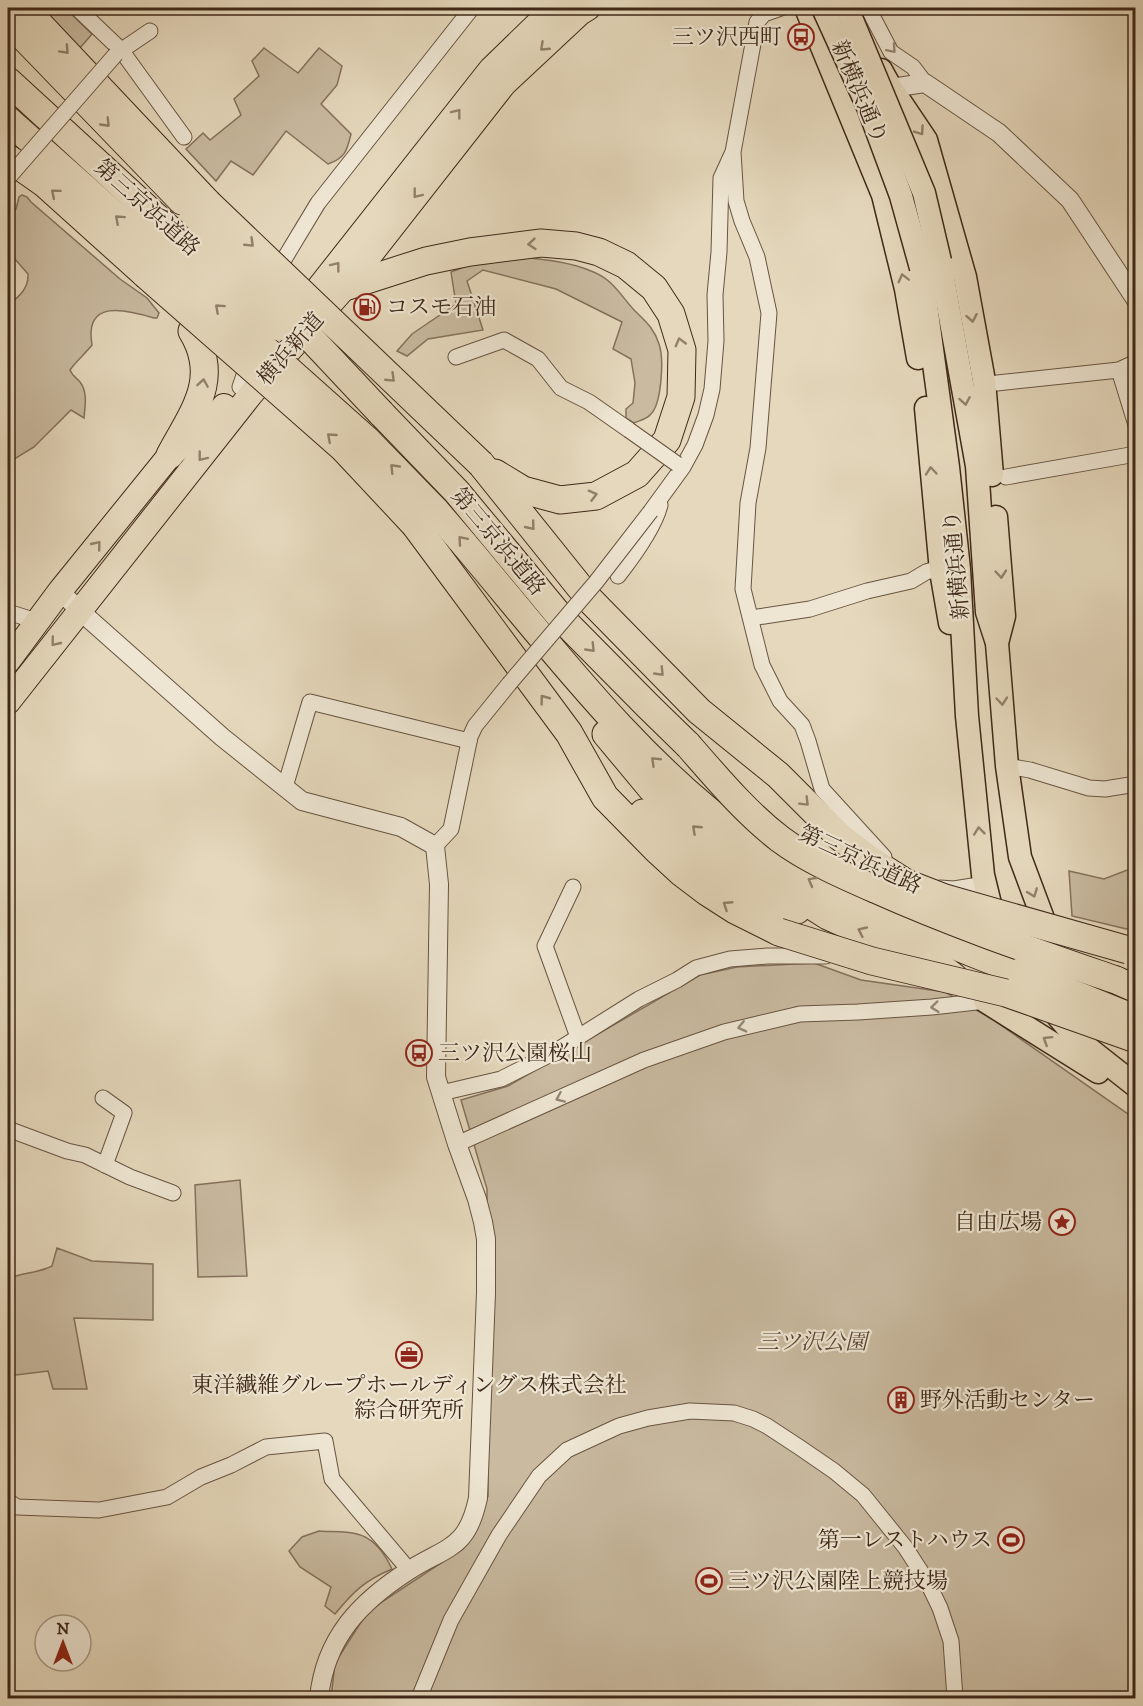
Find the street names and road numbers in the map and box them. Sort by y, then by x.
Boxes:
street label: 新横浜通り [825,36,893,148]
street label: 第三京浜道路 [89,154,205,262]
street label: 横浜新道 [252,307,330,391]
street label: 第三京浜道路 [445,483,551,601]
street label: 新横浜通り [939,509,975,621]
street label: 第三京浜道路 [794,820,926,900]

